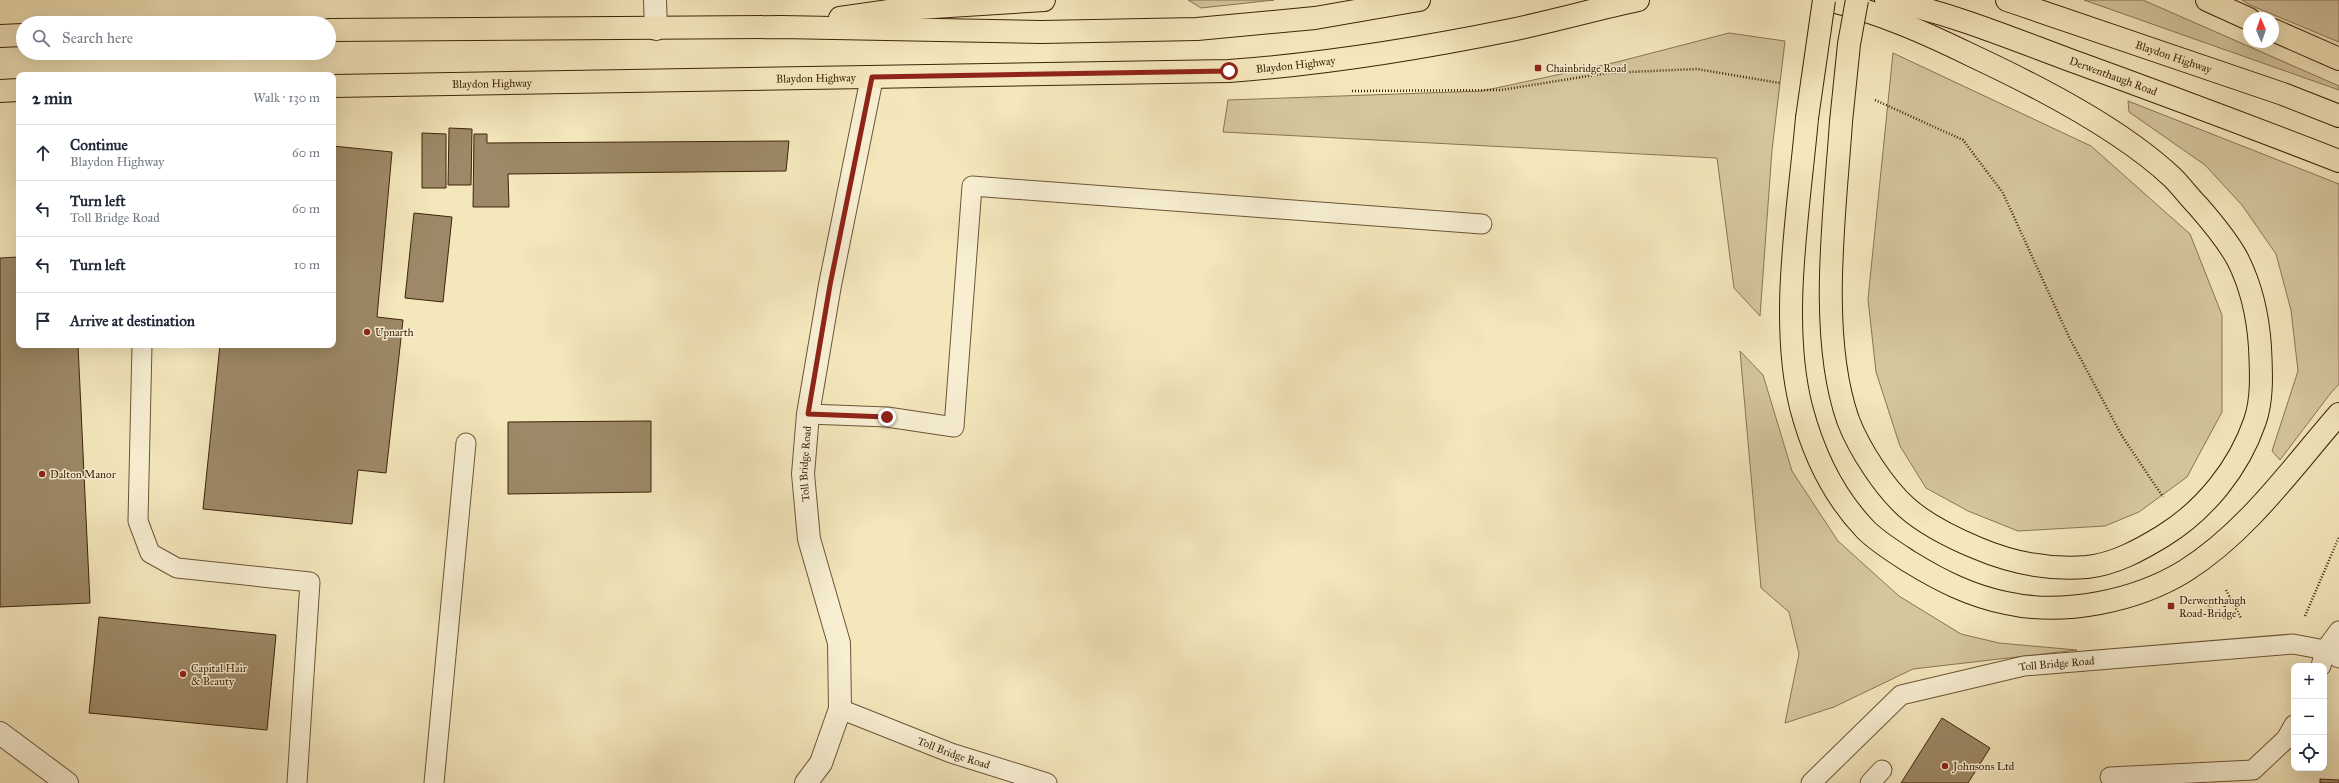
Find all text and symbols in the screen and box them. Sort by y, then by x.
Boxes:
north arrow [2243,12,2279,48]
search box [16,16,336,60]
icon: search [30,27,52,49]
text: Search here [62,29,133,47]
street label: Blaydon Highway [2134,38,2214,77]
street label: Blaydon Highway [1255,54,1337,76]
street label: Derwenthaugh Road [2067,54,2159,99]
route start [1220,62,1238,80]
place label: Chainbridge Road [1546,62,1627,75]
marker: Chainbridge Road [1533,63,1543,73]
street label: Blaydon Highway [776,71,857,86]
street label: Blaydon Highway [452,77,533,91]
text: 2 min [32,88,72,109]
text: Walk · 130 m [253,90,320,106]
text: Continue [70,136,128,154]
icon: ahead [32,142,54,164]
text: 60 m [292,145,320,161]
text: Blaydon Highway [70,154,164,170]
text: Turn left [70,192,126,210]
icon: left [32,198,54,220]
text: 60 m [292,201,320,217]
text: Toll Bridge Road [70,210,160,226]
icon: left [32,254,54,276]
text: Turn left [70,256,126,274]
text: 10 m [294,257,320,273]
icon: arrive [32,310,54,332]
text: Arrive at destination [70,312,195,330]
place label: Upnarth [375,326,414,339]
marker: Upnarth [362,327,372,337]
route end [878,408,896,426]
street label: Toll Bridge Road [797,425,814,502]
place label: Dalton Manor [50,468,117,481]
marker: Dalton Manor [37,469,47,479]
place label: Derwenthaugh Road-Bridge [2179,594,2246,620]
marker: Derwenthaugh Road-Bridge [2166,601,2176,611]
street label: Toll Bridge Road [2017,654,2096,674]
place label: Capital Hair & Beauty [191,662,248,688]
map controls [2291,663,2327,771]
button: + [2291,663,2327,699]
marker: Capital Hair & Beauty [178,669,188,679]
button: − [2291,699,2327,735]
street label: Toll Bridge Road [915,734,992,772]
button: locate [2291,735,2327,771]
place label: Johnsons Ltd [1952,760,2015,774]
marker: Johnsons Ltd [1940,761,1950,771]

